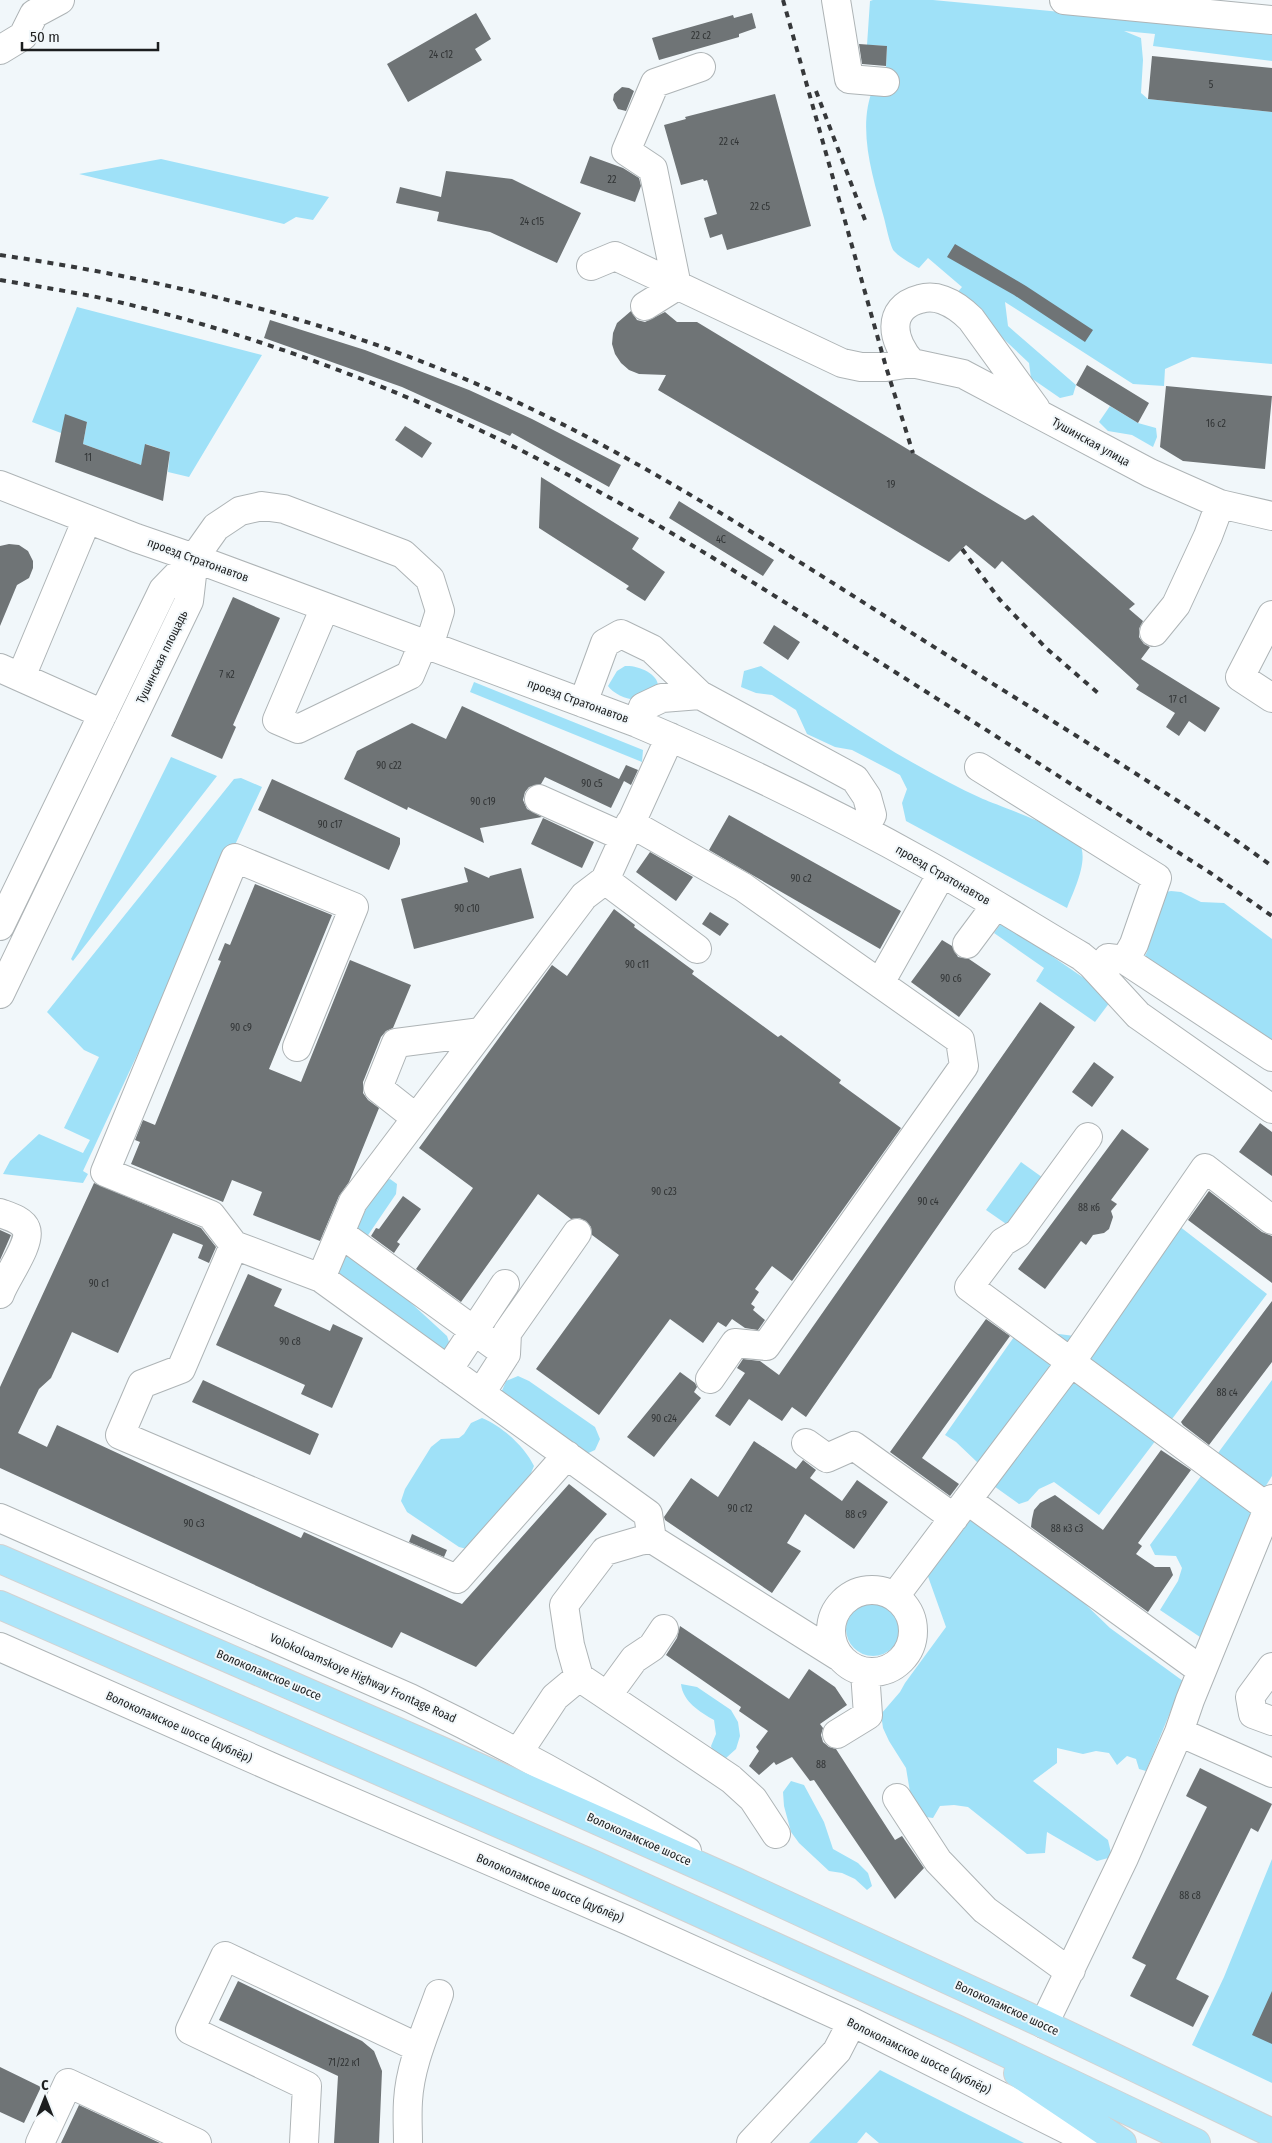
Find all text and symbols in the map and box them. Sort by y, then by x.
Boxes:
scale bar [22,20,159,52]
text: 50 m [30,28,60,46]
house number: 22 с2 [691,30,712,42]
house number: 24 с12 [429,49,454,61]
house number: 5 [1209,79,1214,91]
house number: 22 с4 [719,136,739,148]
house number: 22 [608,174,617,186]
house number: 22 с5 [750,201,770,213]
house number: 24 с15 [520,216,544,228]
street label: Тушинская улица [1049,415,1133,469]
house number: 16 с2 [1206,418,1227,430]
house number: 11 [84,452,92,464]
house number: 19 [887,479,896,491]
house number: 4С [716,534,726,546]
street label: проезд Стратонавтов [145,535,251,585]
street label: Тушинская площадь [133,608,191,706]
house number: 7 к2 [219,669,235,681]
street label: проезд Стратонавтов [525,676,631,726]
house number: 17 с1 [1169,694,1187,706]
house number: 90 с22 [376,760,402,772]
house number: 90 с5 [581,778,603,790]
house number: 90 с19 [470,796,496,808]
house number: 90 с17 [318,819,342,831]
street label: проезд Стратонавтов [893,842,993,908]
house number: 90 с2 [790,873,812,885]
house number: 90 с10 [454,903,480,915]
house number: 90 с11 [625,959,649,971]
house number: 90 с6 [940,973,962,985]
house number: 90 с9 [230,1022,252,1034]
house number: 90 с23 [651,1186,677,1198]
house number: 90 с4 [917,1196,939,1208]
house number: 88 к6 [1078,1202,1100,1214]
house number: 90 с1 [89,1278,109,1290]
house number: 90 с8 [279,1336,301,1348]
house number: 88 с4 [1216,1387,1238,1399]
house number: 90 с24 [651,1413,677,1425]
house number: 90 с12 [728,1503,753,1515]
house number: 88 с9 [845,1509,867,1521]
house number: 90 с3 [183,1518,205,1530]
house number: 88 к3 с3 [1051,1523,1084,1535]
street label: Volokoloamskoye Highway Frontage Road [268,1630,458,1726]
street label: Волоколамское шоссе [214,1647,324,1703]
street label: Волоколамское шоссе (дублёр) [104,1688,255,1766]
house number: 88 [816,1759,826,1771]
street label: Волоколамское шоссе [585,1810,693,1868]
street label: Волоколамское шоссе (дублёр) [474,1851,626,1926]
house number: 88 с8 [1179,1890,1201,1902]
street label: Волоколамское шоссе [953,1978,1061,2038]
street label: Волоколамское шоссе (дублёр) [845,2015,994,2097]
house number: 71/22 к1 [328,2057,360,2069]
north arrow [20,2073,70,2123]
text: С [41,2077,49,2094]

